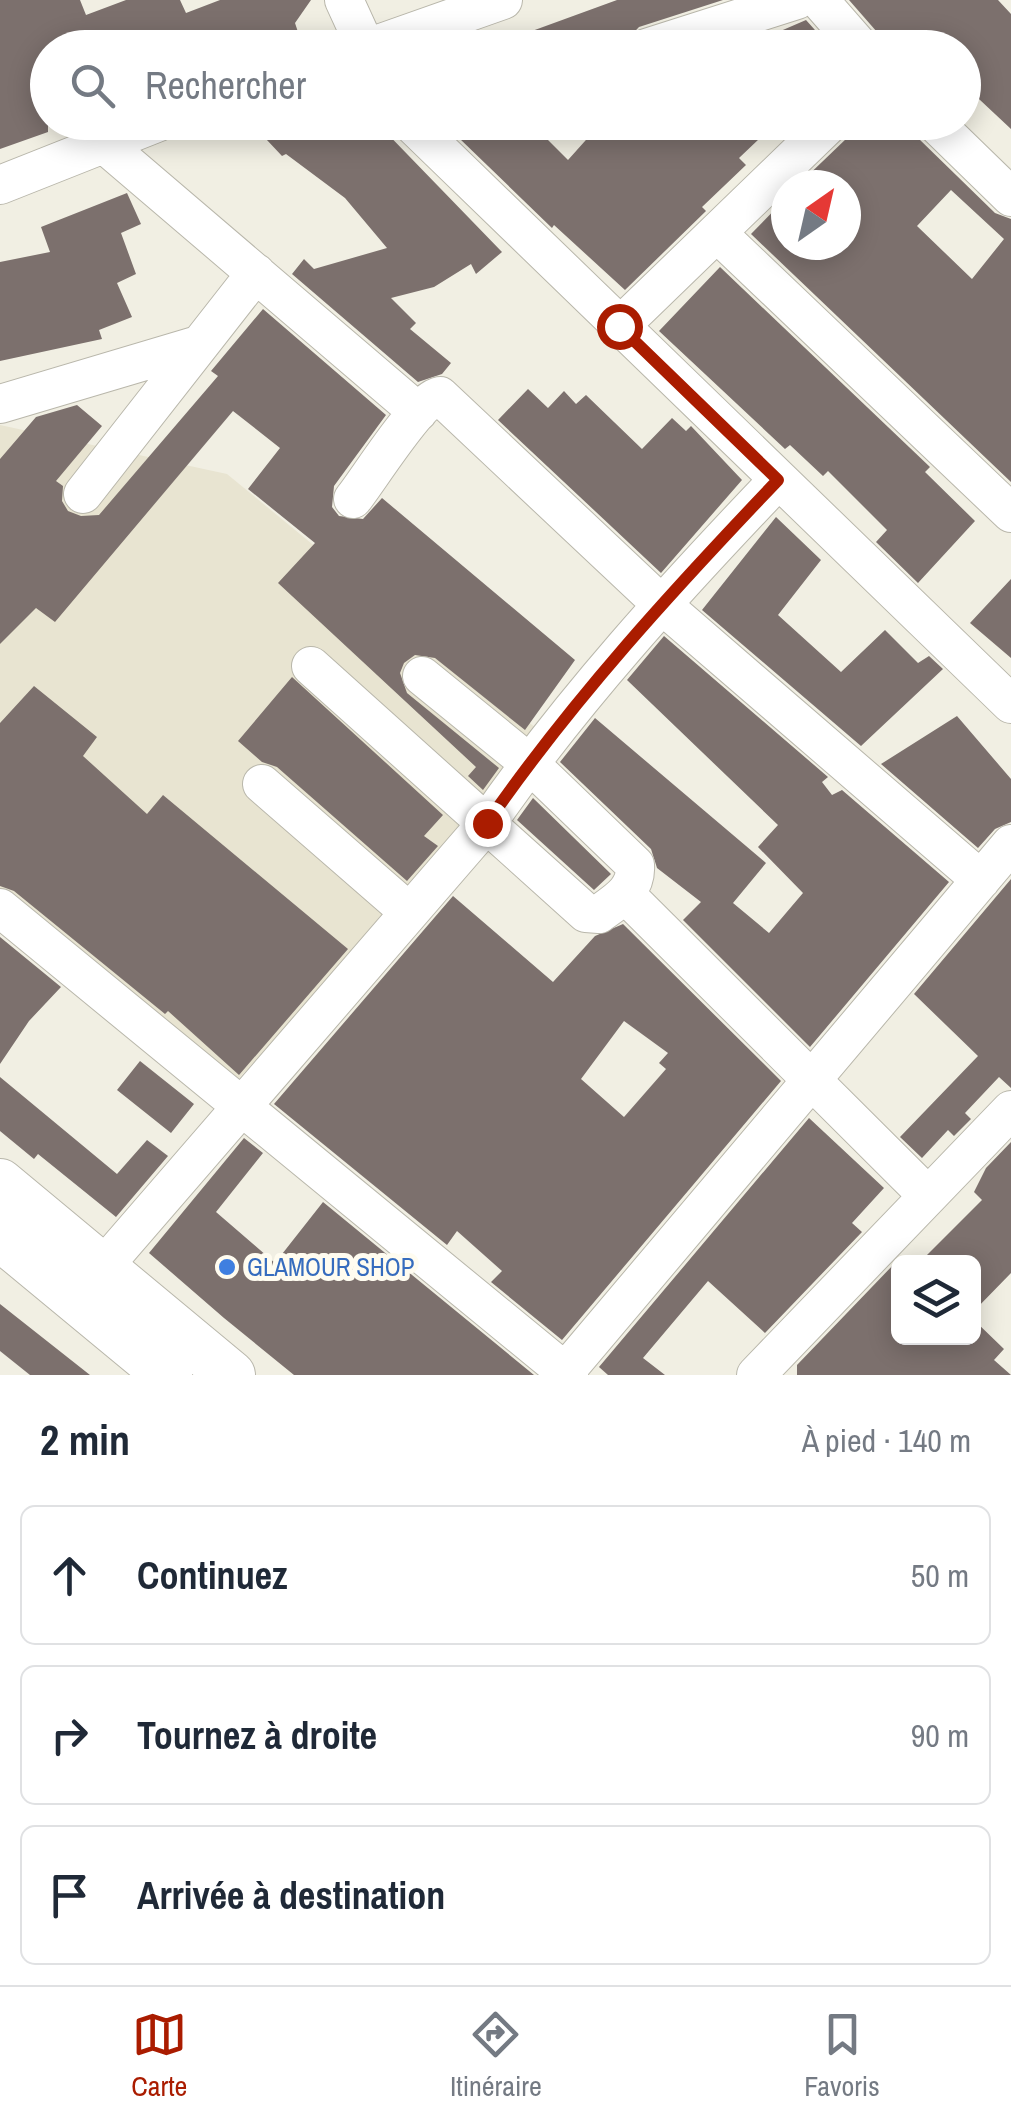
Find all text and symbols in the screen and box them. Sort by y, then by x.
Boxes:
search box [30,30,981,140]
icon: search [65,58,120,113]
text: Rechercher [145,60,306,111]
north arrow [771,170,861,260]
route start [597,304,643,350]
route end [465,801,511,847]
place label: GLAMOUR SHOP [247,1250,414,1284]
map controls [891,1255,981,1345]
button: layers [891,1255,981,1345]
marker: GLAMOUR SHOP [216,1256,238,1278]
text: 2 min [40,1412,130,1468]
text: À pied · 140 m [802,1419,971,1462]
icon: ahead [42,1548,97,1603]
text: Continuez [137,1550,288,1601]
text: 50 m [911,1554,969,1597]
icon: right [42,1708,97,1763]
text: Tournez à droite [137,1710,377,1761]
text: 90 m [911,1714,969,1757]
icon: arrive [42,1868,97,1923]
text: Arrivée à destination [137,1870,445,1921]
tab: Carte [131,2007,187,2105]
tab: Itinéraire [450,2007,542,2105]
tab: Favoris [804,2007,880,2105]

